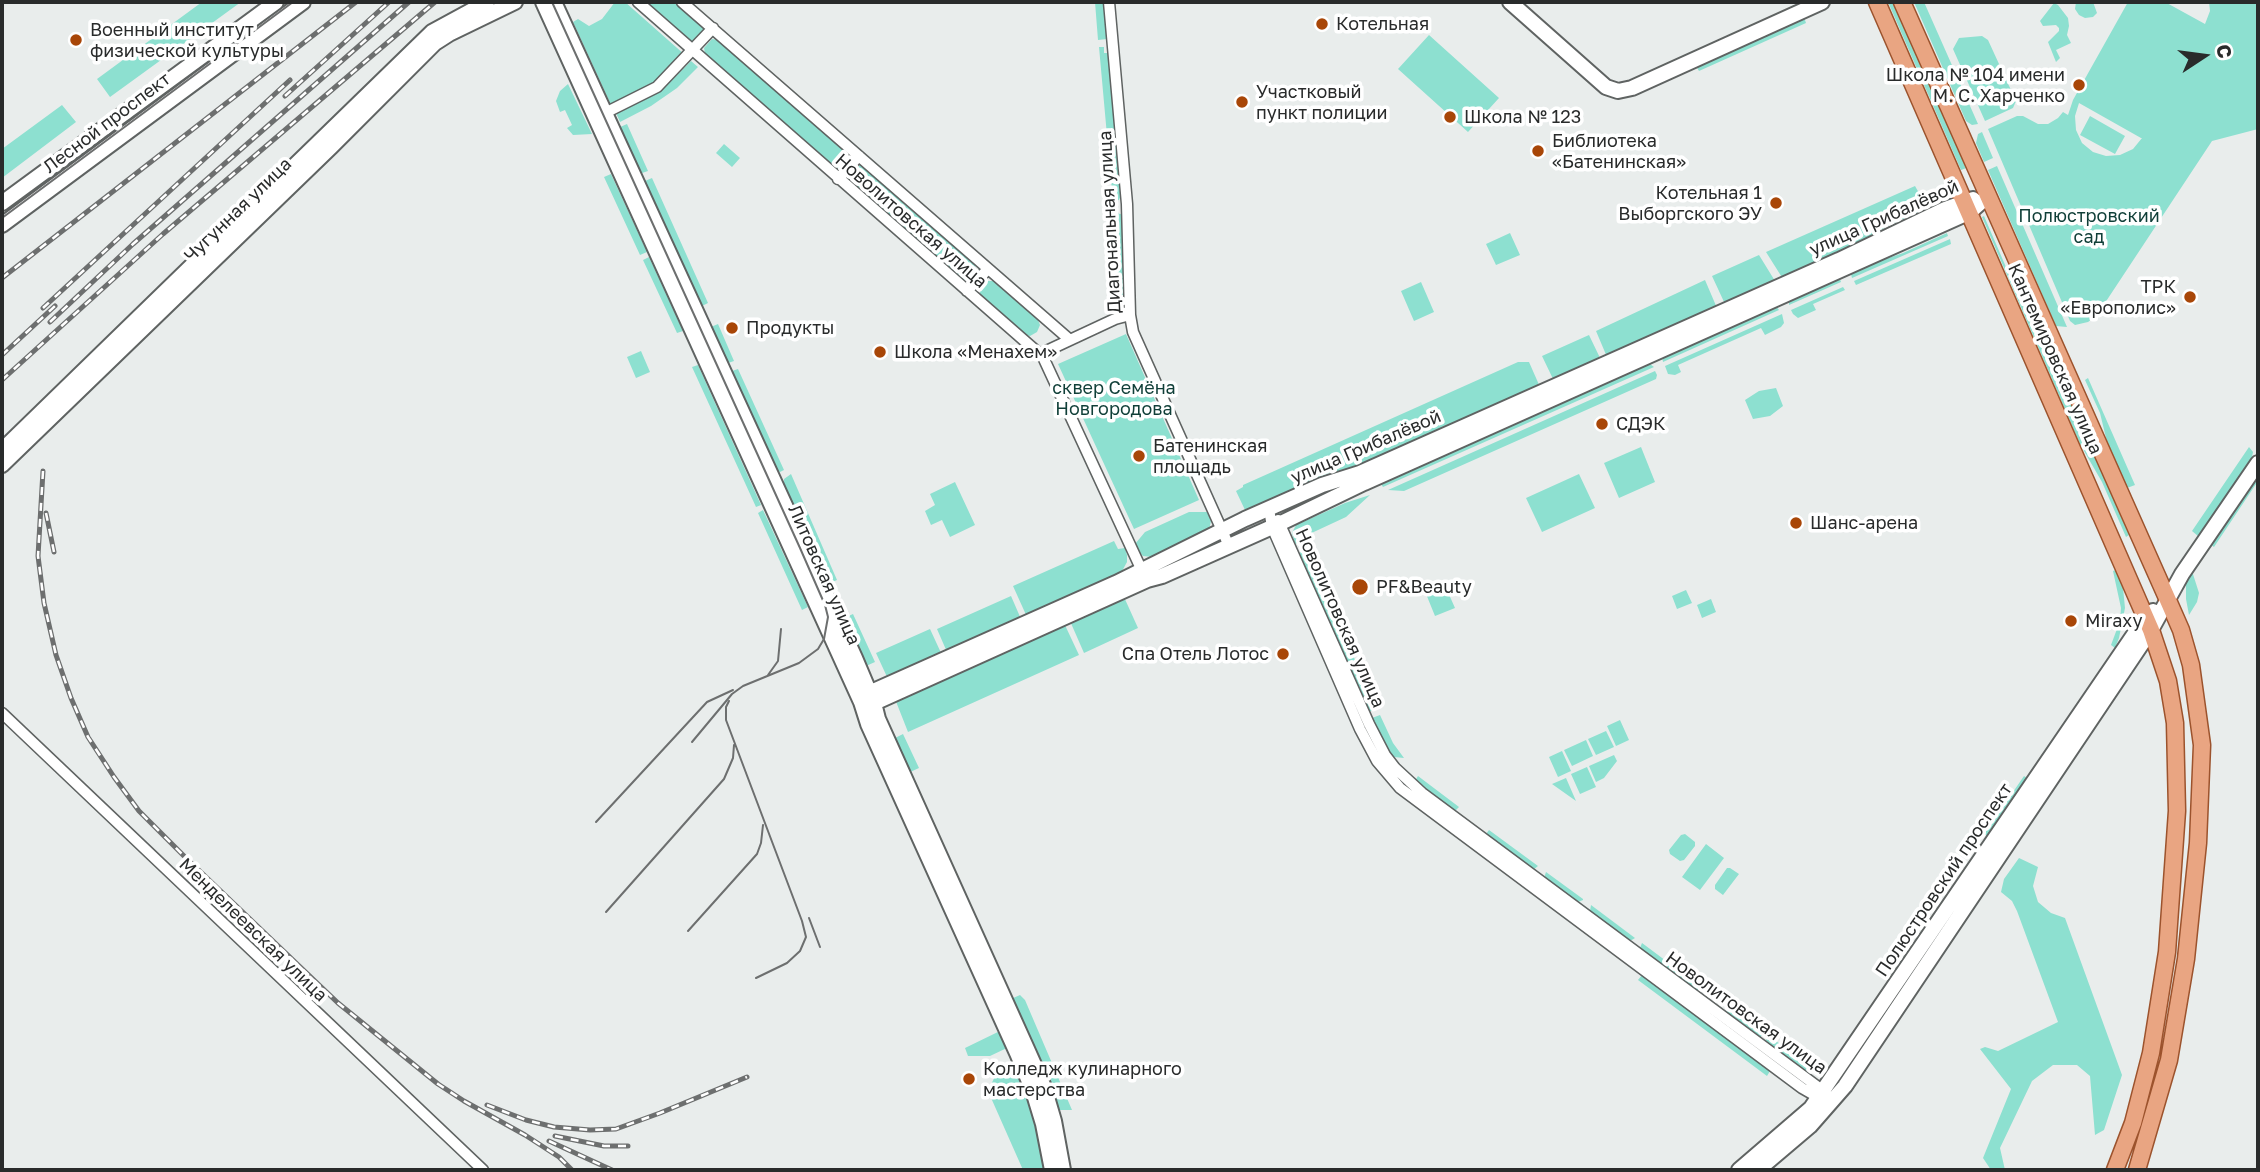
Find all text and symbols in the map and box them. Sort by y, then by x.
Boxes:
place label: Котельная [1336,13,1429,35]
marker: Котельная [1314,16,1330,32]
place label: Военный институт физической культуры [90,19,284,61]
north arrow [2169,21,2239,91]
marker: Военный институт физической культуры [68,32,84,48]
text: С [2212,42,2238,60]
place label: Школа № 104 имени М. С. Харченко [1886,64,2065,106]
street label: Лесной проспект [39,68,175,178]
marker: Школа № 104 имени М. С. Харченко [2071,77,2087,93]
place label: Участковый пункт полиции [1256,81,1388,124]
marker: Участковый пункт полиции [1234,94,1250,110]
place label: Школа № 123 [1464,106,1581,128]
marker: Школа № 123 [1442,109,1458,125]
street label: Диагональная улица [1094,130,1126,314]
place label: Библиотека «Батенинская» [1552,130,1686,172]
marker: Библиотека «Батенинская» [1530,143,1546,159]
street label: Новолитовская улица [831,149,991,293]
street label: Чугунная улица [180,153,296,267]
street label: улица Грибалёвой [1806,175,1962,261]
place label: Котельная 1 Выборгского ЭУ [1618,182,1762,224]
marker: Котельная 1 Выборгского ЭУ [1768,195,1784,211]
park label: Полюстровский сад [2018,205,2160,248]
street label: Кантемировская улица [2003,260,2107,458]
place label: ТРК «Европолис» [2060,276,2176,318]
marker: ТРК «Европолис» [2182,289,2198,305]
place label: Продукты [746,317,834,339]
marker: Продукты [724,320,740,336]
place label: Школа «Менахем» [894,341,1057,363]
marker: Школа «Менахем» [872,344,888,360]
park label: сквер Семёна Новгородова [1052,377,1176,420]
street label: улица Грибалёвой [1288,406,1444,488]
place label: СДЭК [1616,413,1665,435]
marker: СДЭК [1594,416,1610,432]
place label: Батенинская площадь [1153,435,1267,478]
marker: Батенинская площадь [1131,448,1147,464]
street label: Литовская улица [783,502,865,648]
place label: Шанс-арена [1810,512,1918,534]
marker: Шанс-арена [1788,515,1804,531]
street label: Новолитовская улица [1291,525,1389,711]
place label: PF&Beauty [1376,576,1472,598]
marker: PF&Beauty [1350,577,1370,597]
place label: Miraxy [2085,610,2142,632]
marker: Miraxy [2063,613,2079,629]
place label: Спа Отель Лотос [1122,643,1269,665]
marker: Спа Отель Лотос [1275,646,1291,662]
street label: Полюстровский проспект [1871,779,2017,981]
street label: Менделеевская улица [175,854,331,1006]
street label: Новолитовская улица [1661,947,1831,1079]
place label: Колледж кулинарного мастерства [983,1058,1182,1100]
marker: Колледж кулинарного мастерства [961,1071,977,1087]

